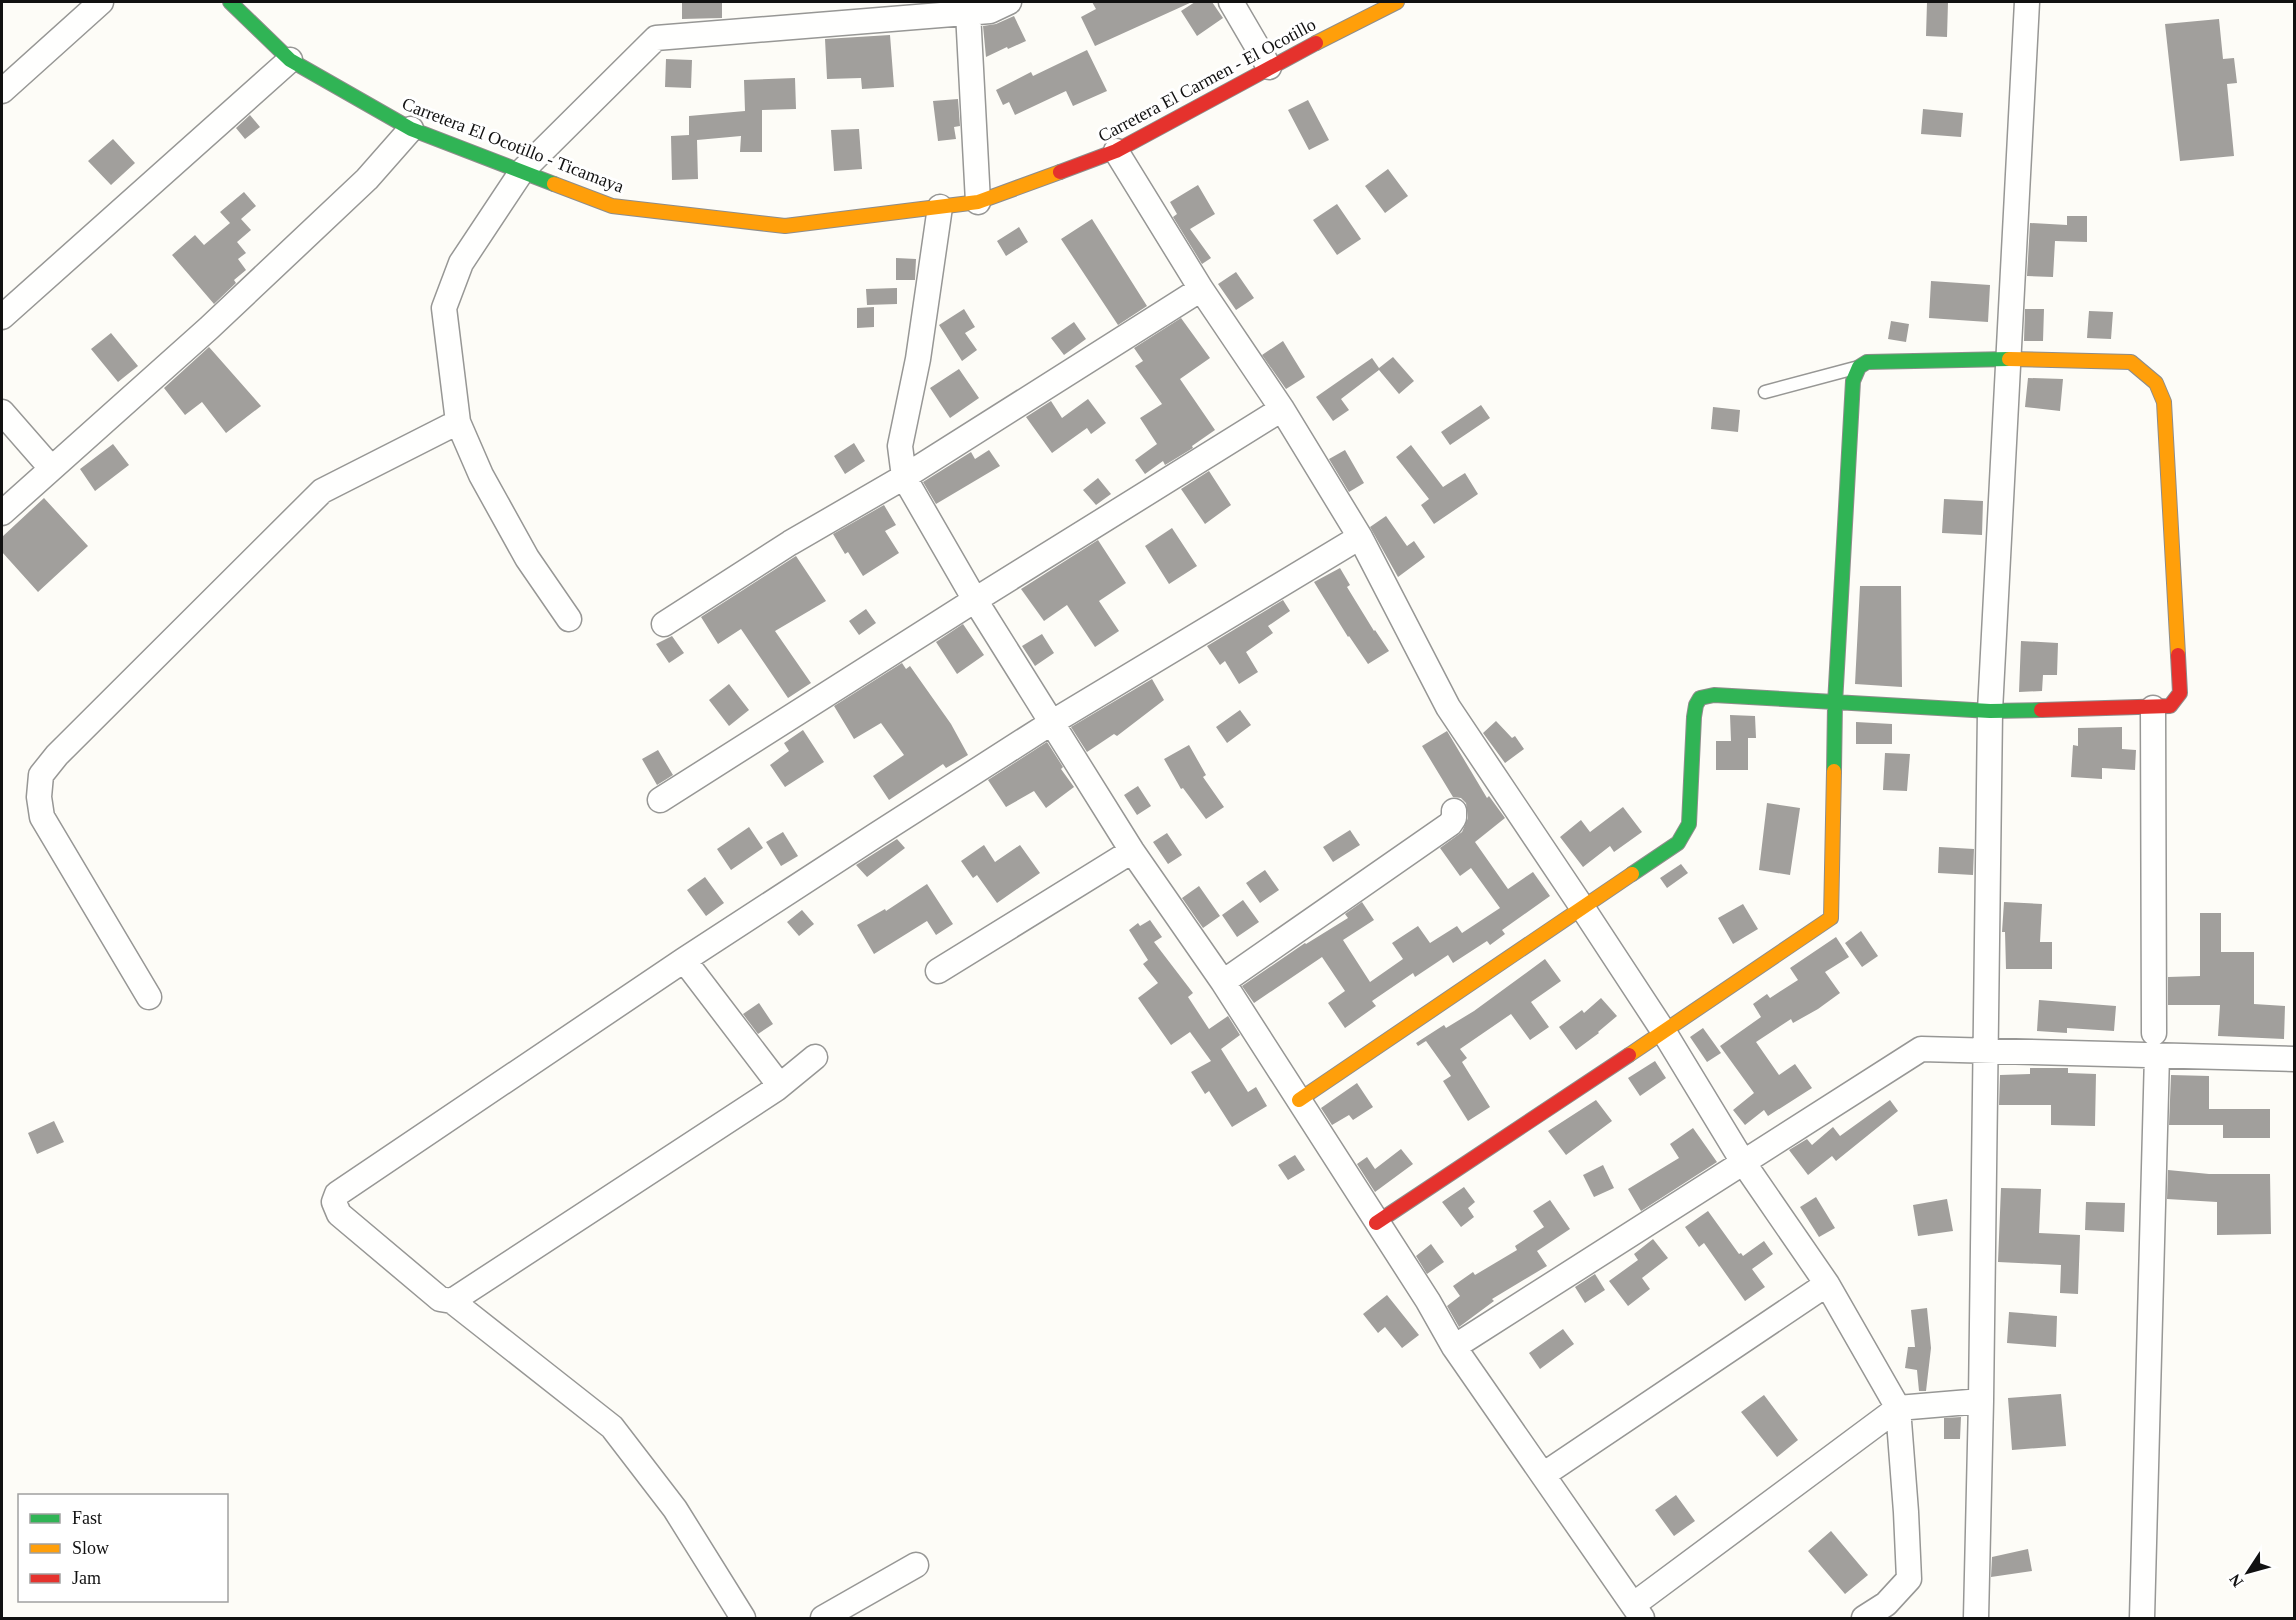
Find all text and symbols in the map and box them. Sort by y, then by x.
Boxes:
street label: Carretera El Carmen - El Ocotillo [1095,14,1319,146]
street label: Carretera El Ocotillo - Ticamaya [399,93,627,197]
legend [18,1494,228,1602]
text: Fast [72,1508,102,1528]
text: Slow [72,1538,109,1558]
north arrow [2218,1542,2278,1602]
text: Jam [72,1568,101,1588]
text: N [2226,1570,2247,1590]

